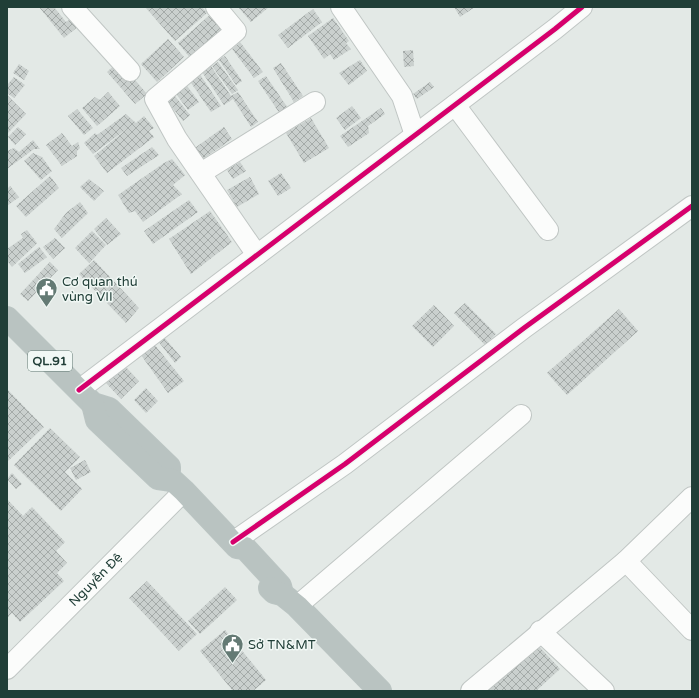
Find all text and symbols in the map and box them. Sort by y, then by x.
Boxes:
place label: Cơ quan thú vùng VII [62,274,138,305]
public building icon: Cơ quan thú vùng VII [33,276,59,309]
road number: QL.91 [28,351,72,371]
street label: Nguyễn Đệ [66,550,126,610]
public building icon: Sở TN&MT [220,632,246,665]
place label: Sở TN&MT [248,637,316,653]

